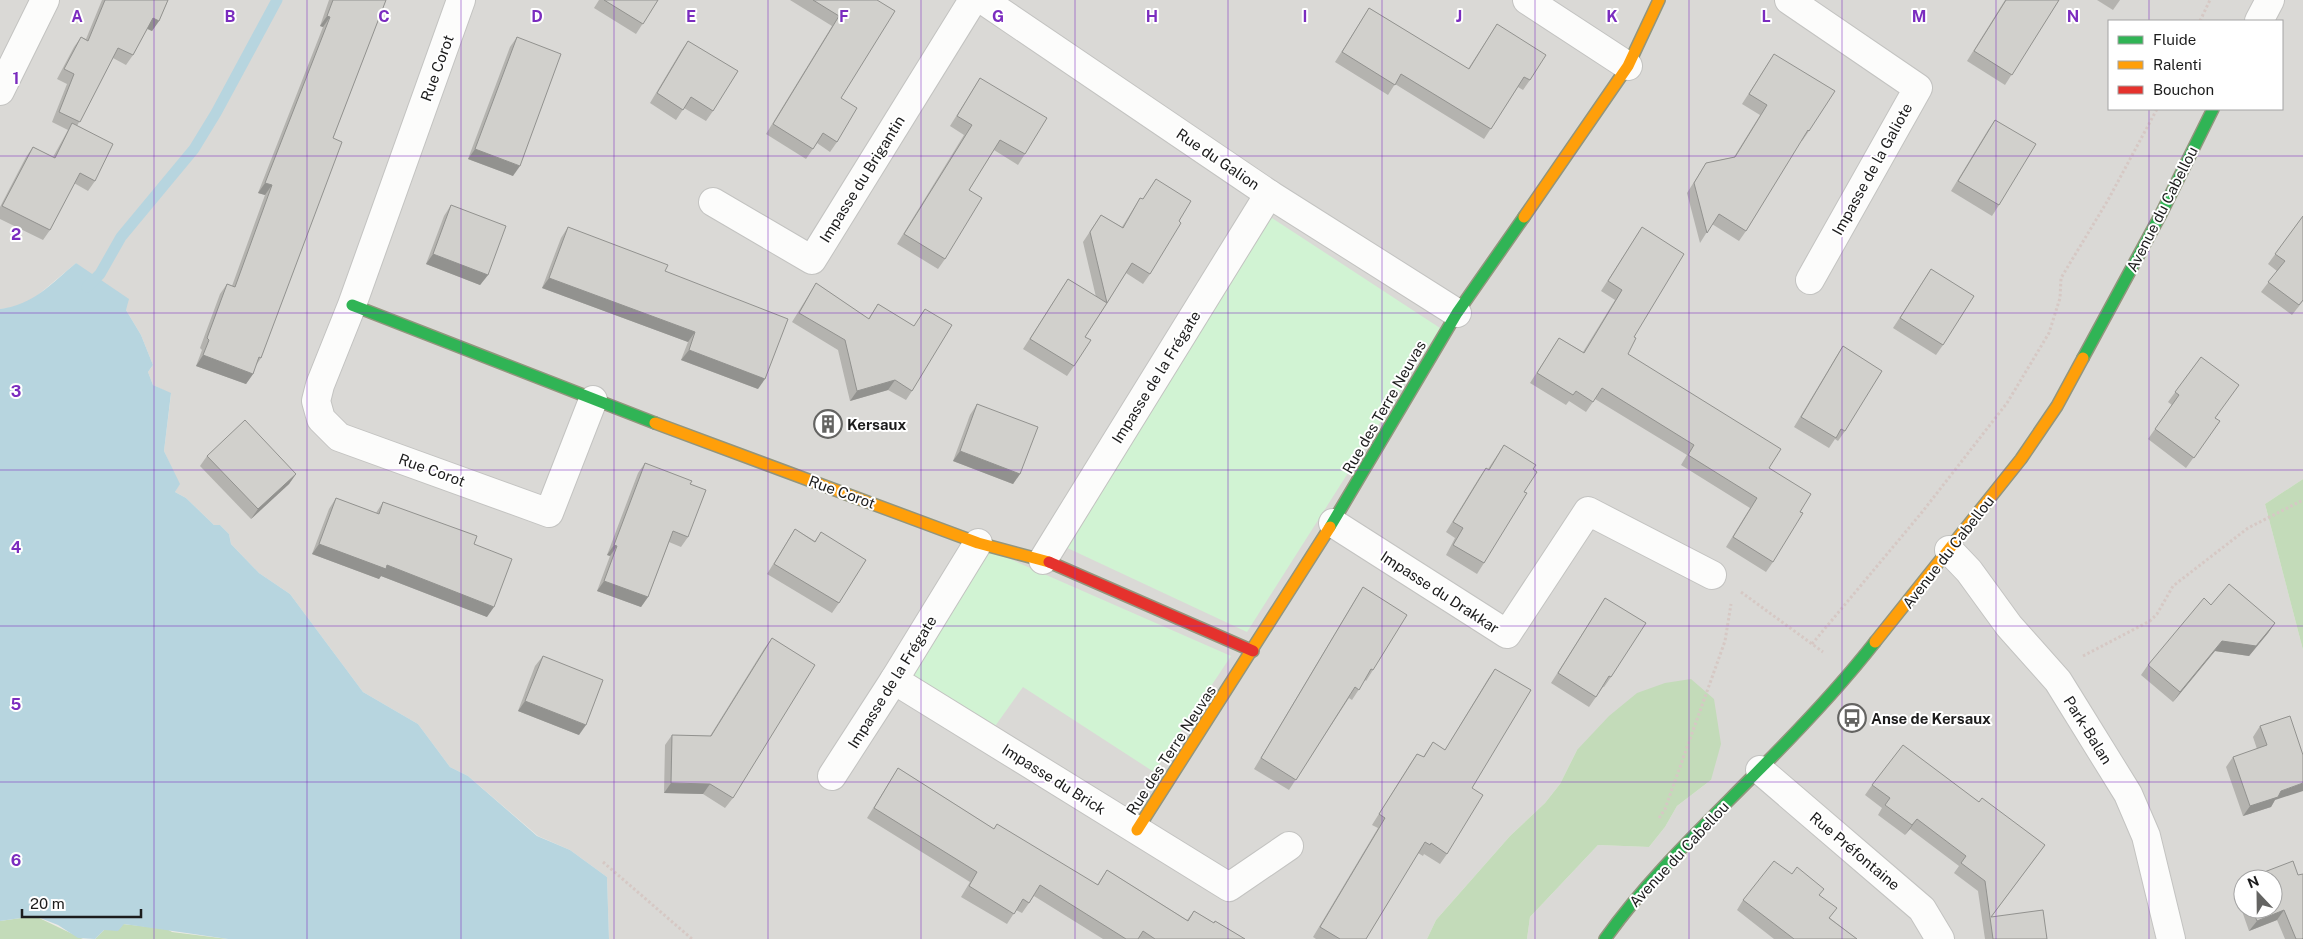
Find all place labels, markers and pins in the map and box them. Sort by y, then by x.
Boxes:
building icon: Kersaux [813,409,843,439]
place label: Kersaux [847,416,906,433]
bus stop icon: Anse de Kersaux [1837,703,1867,733]
place label: Anse de Kersaux [1871,710,1991,727]

